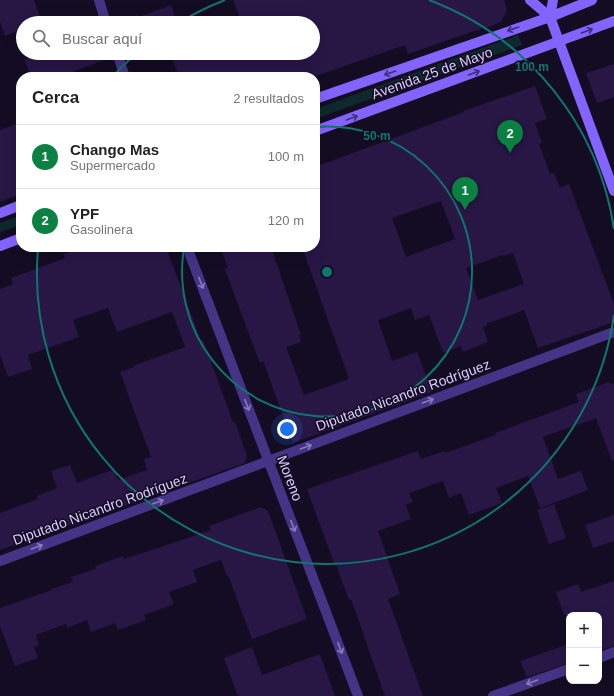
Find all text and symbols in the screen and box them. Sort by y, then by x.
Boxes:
search box [16,16,320,60]
one-way arrow [507,26,519,34]
icon: search [30,27,52,49]
one-way arrow [580,27,593,34]
text: Buscar aquí [62,30,142,47]
street label: Avenida 25 de Mayo [369,44,495,102]
text: 100 m [515,60,549,74]
one-way arrow [467,68,479,76]
one-way arrow [385,69,397,77]
text: Cerca [32,88,79,107]
text: 2 resultados [233,91,304,106]
one-way arrow [345,113,357,121]
pin: 2 [497,120,523,153]
text: 50 m [363,129,391,143]
text: Chango Mas [70,141,159,158]
text: 1 [41,149,49,164]
text: 100 m [268,149,304,164]
text: Supermercado [70,158,155,173]
pin: 1 [452,177,478,210]
text: YPF [70,205,99,222]
text: 2 [41,213,49,228]
text: 120 m [268,213,304,228]
text: Gasolinera [70,222,133,237]
centre of rings [320,265,334,279]
one-way arrow [197,277,205,289]
street label: Diputado Nicandro Rodríguez [314,356,492,434]
one-way arrow [422,397,434,405]
one-way arrow [244,398,252,410]
your location [277,419,297,439]
one-way arrow [300,442,312,450]
street label: Moreno [274,453,306,503]
street label: Diputado Nicandro Rodríguez [11,470,189,548]
one-way arrow [152,497,164,505]
one-way arrow [290,520,298,532]
one-way arrow [30,543,42,551]
map controls [566,612,602,684]
button: + [566,612,602,648]
one-way arrow [336,641,344,653]
button: − [566,648,602,684]
one-way arrow [527,678,539,686]

